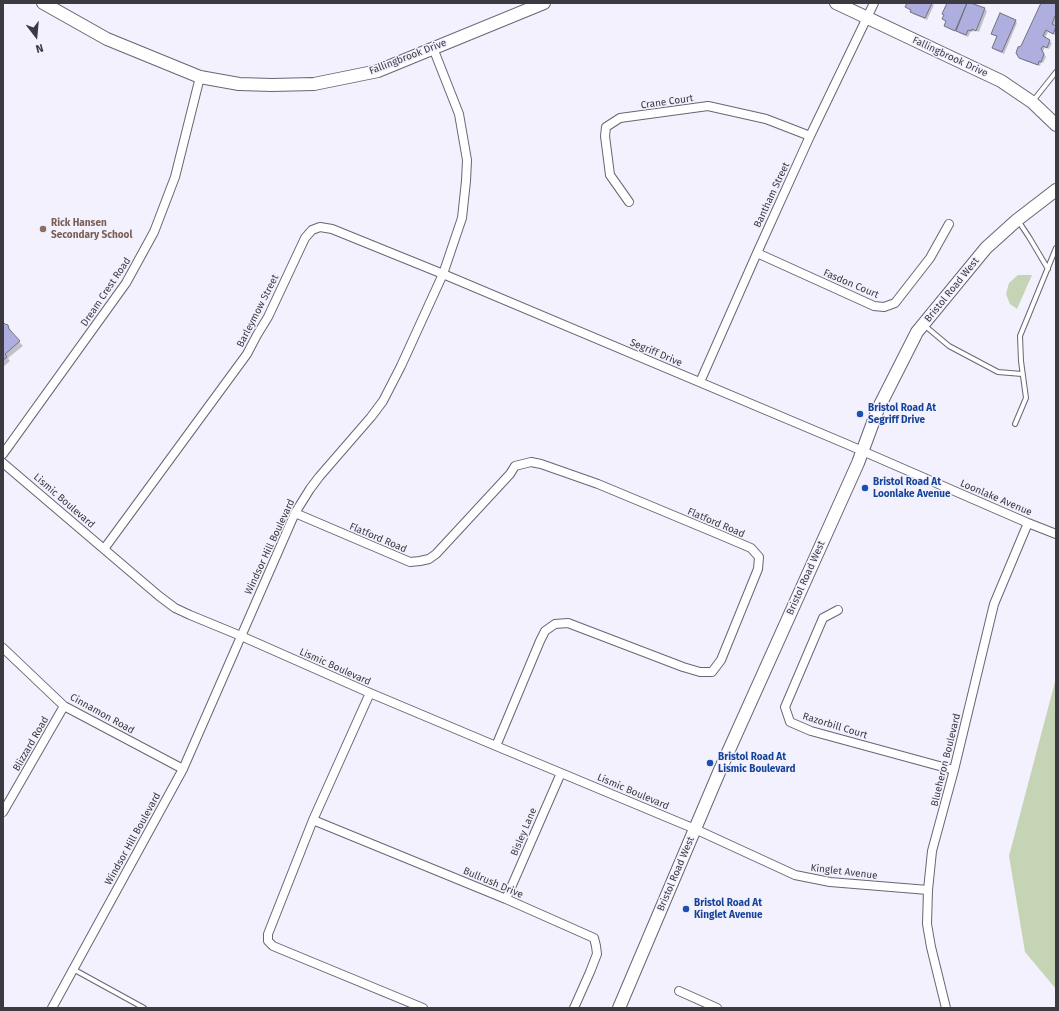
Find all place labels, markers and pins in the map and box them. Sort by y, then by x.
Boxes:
place label: Rick Hansen Secondary School [51,217,132,240]
marker: Rick Hansen Secondary School [38,224,48,234]
place label: Bristol Road At Segriff Drive [868,402,936,426]
marker: Bristol Road At Segriff Drive [855,409,865,419]
place label: Bristol Road At Loonlake Avenue [873,476,950,500]
marker: Bristol Road At Loonlake Avenue [860,483,870,493]
place label: Bristol Road At Lismic Boulevard [718,751,795,774]
marker: Bristol Road At Lismic Boulevard [705,758,715,768]
place label: Bristol Road At Kinglet Avenue [694,897,763,920]
marker: Bristol Road At Kinglet Avenue [681,904,691,914]

